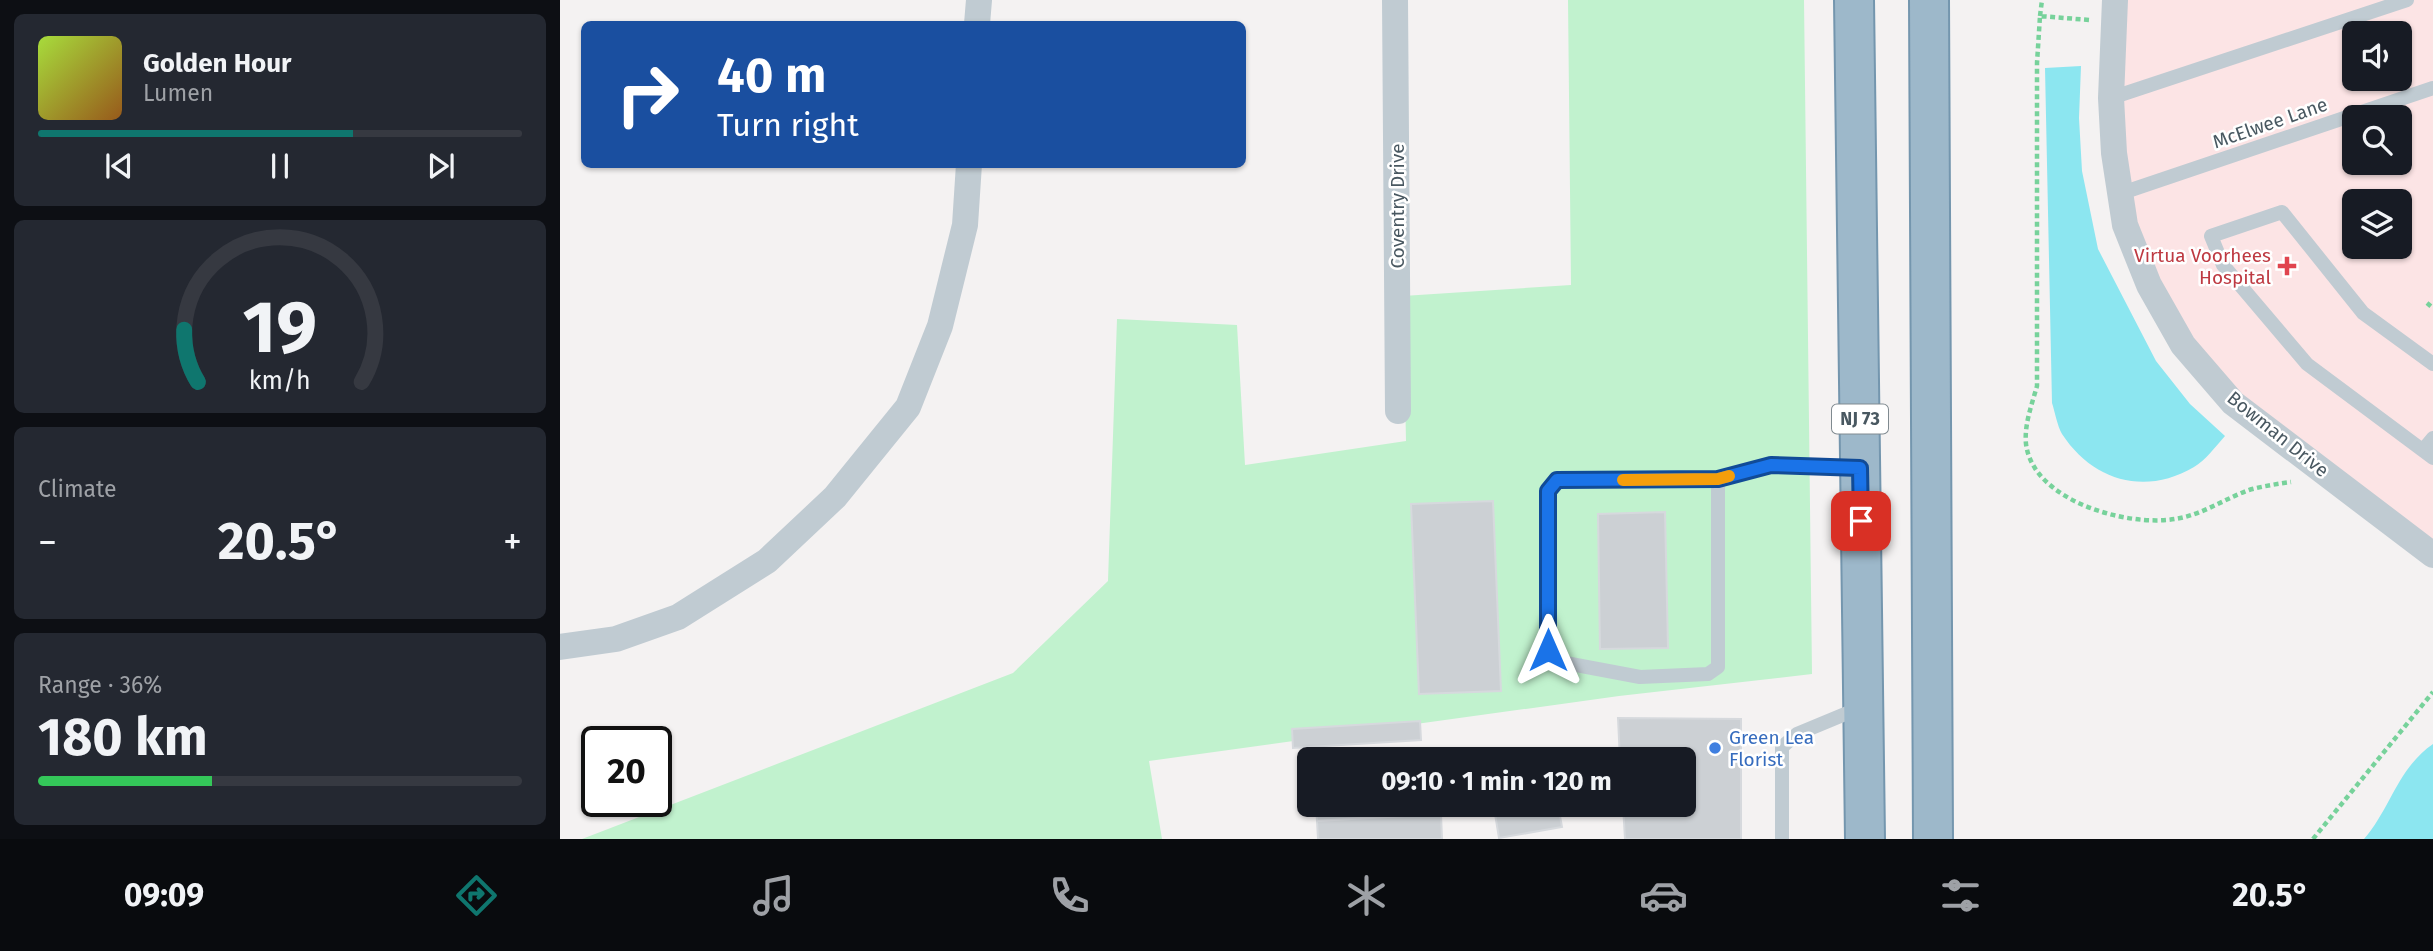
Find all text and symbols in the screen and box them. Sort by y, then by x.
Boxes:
map controls [2342,21,2412,259]
button: sound [2342,21,2412,91]
text: 40 m [717,46,826,105]
text: Golden Hour [143,48,291,79]
icon: right [602,49,693,140]
text: Lumen [143,79,213,107]
street label: McElwee Lane [2210,93,2330,153]
button: search [2342,105,2412,175]
text: Turn right [717,106,859,144]
street label: Coventry Drive [1386,143,1409,269]
icon: previous [100,147,138,185]
icon: pause [261,147,299,185]
icon: next [422,147,460,185]
button: layers [2342,189,2412,259]
place label: Virtua Voorhees Hospital [2134,244,2271,289]
marker: Virtua Voorhees Hospital [2277,256,2297,276]
text: 19 [243,285,317,372]
text: km/h [249,366,311,396]
street label: Bowman Drive [2223,386,2333,482]
road number: NJ 73 [1832,404,1888,433]
text: Climate [38,475,117,503]
pin [1831,491,1891,551]
icon: arrive [1842,502,1880,540]
text: 20.5° [218,510,342,573]
text: − [38,519,57,565]
text: + [503,519,522,565]
position arrow [1511,613,1585,687]
text: Range · 36% [38,671,162,699]
text: 180 km [38,706,208,769]
speed limit sign: 20 [581,726,672,817]
place label: Green Lea Florist [1729,726,1814,771]
marker: Green Lea Florist [1707,740,1723,756]
text: 09:10 · 1 min · 120 m [1381,766,1612,797]
icon: directions [452,871,501,920]
icon: music [749,871,798,920]
icon: phone [1045,871,1094,920]
icon: climate [1342,871,1391,920]
icon: car [1639,871,1688,920]
icon: filters [1936,871,1985,920]
text: 09:09 [124,876,204,914]
text: 20.5° [2232,876,2309,914]

